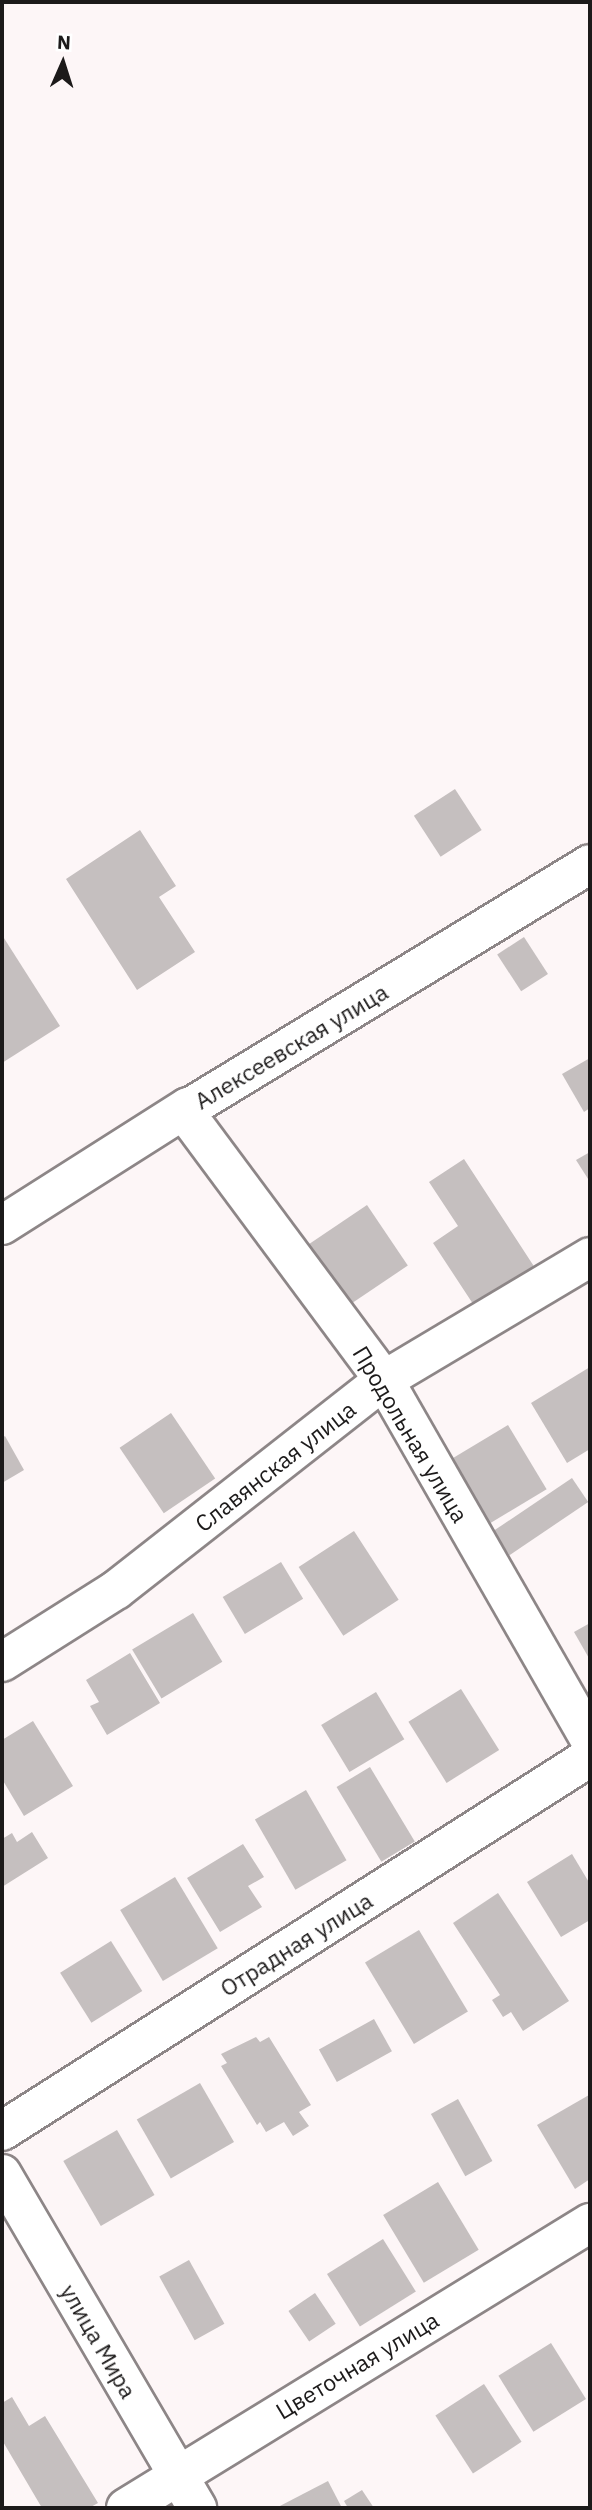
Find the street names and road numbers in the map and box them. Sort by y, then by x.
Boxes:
street label: Алексеевская улица [190,977,392,1115]
street label: Продольная улица [347,1341,475,1527]
street label: Славянская улица [189,1395,361,1537]
street label: Отрадная улица [215,1886,377,2002]
street label: улица Мира [55,2279,143,2403]
street label: Цветочная улица [271,2306,443,2424]

